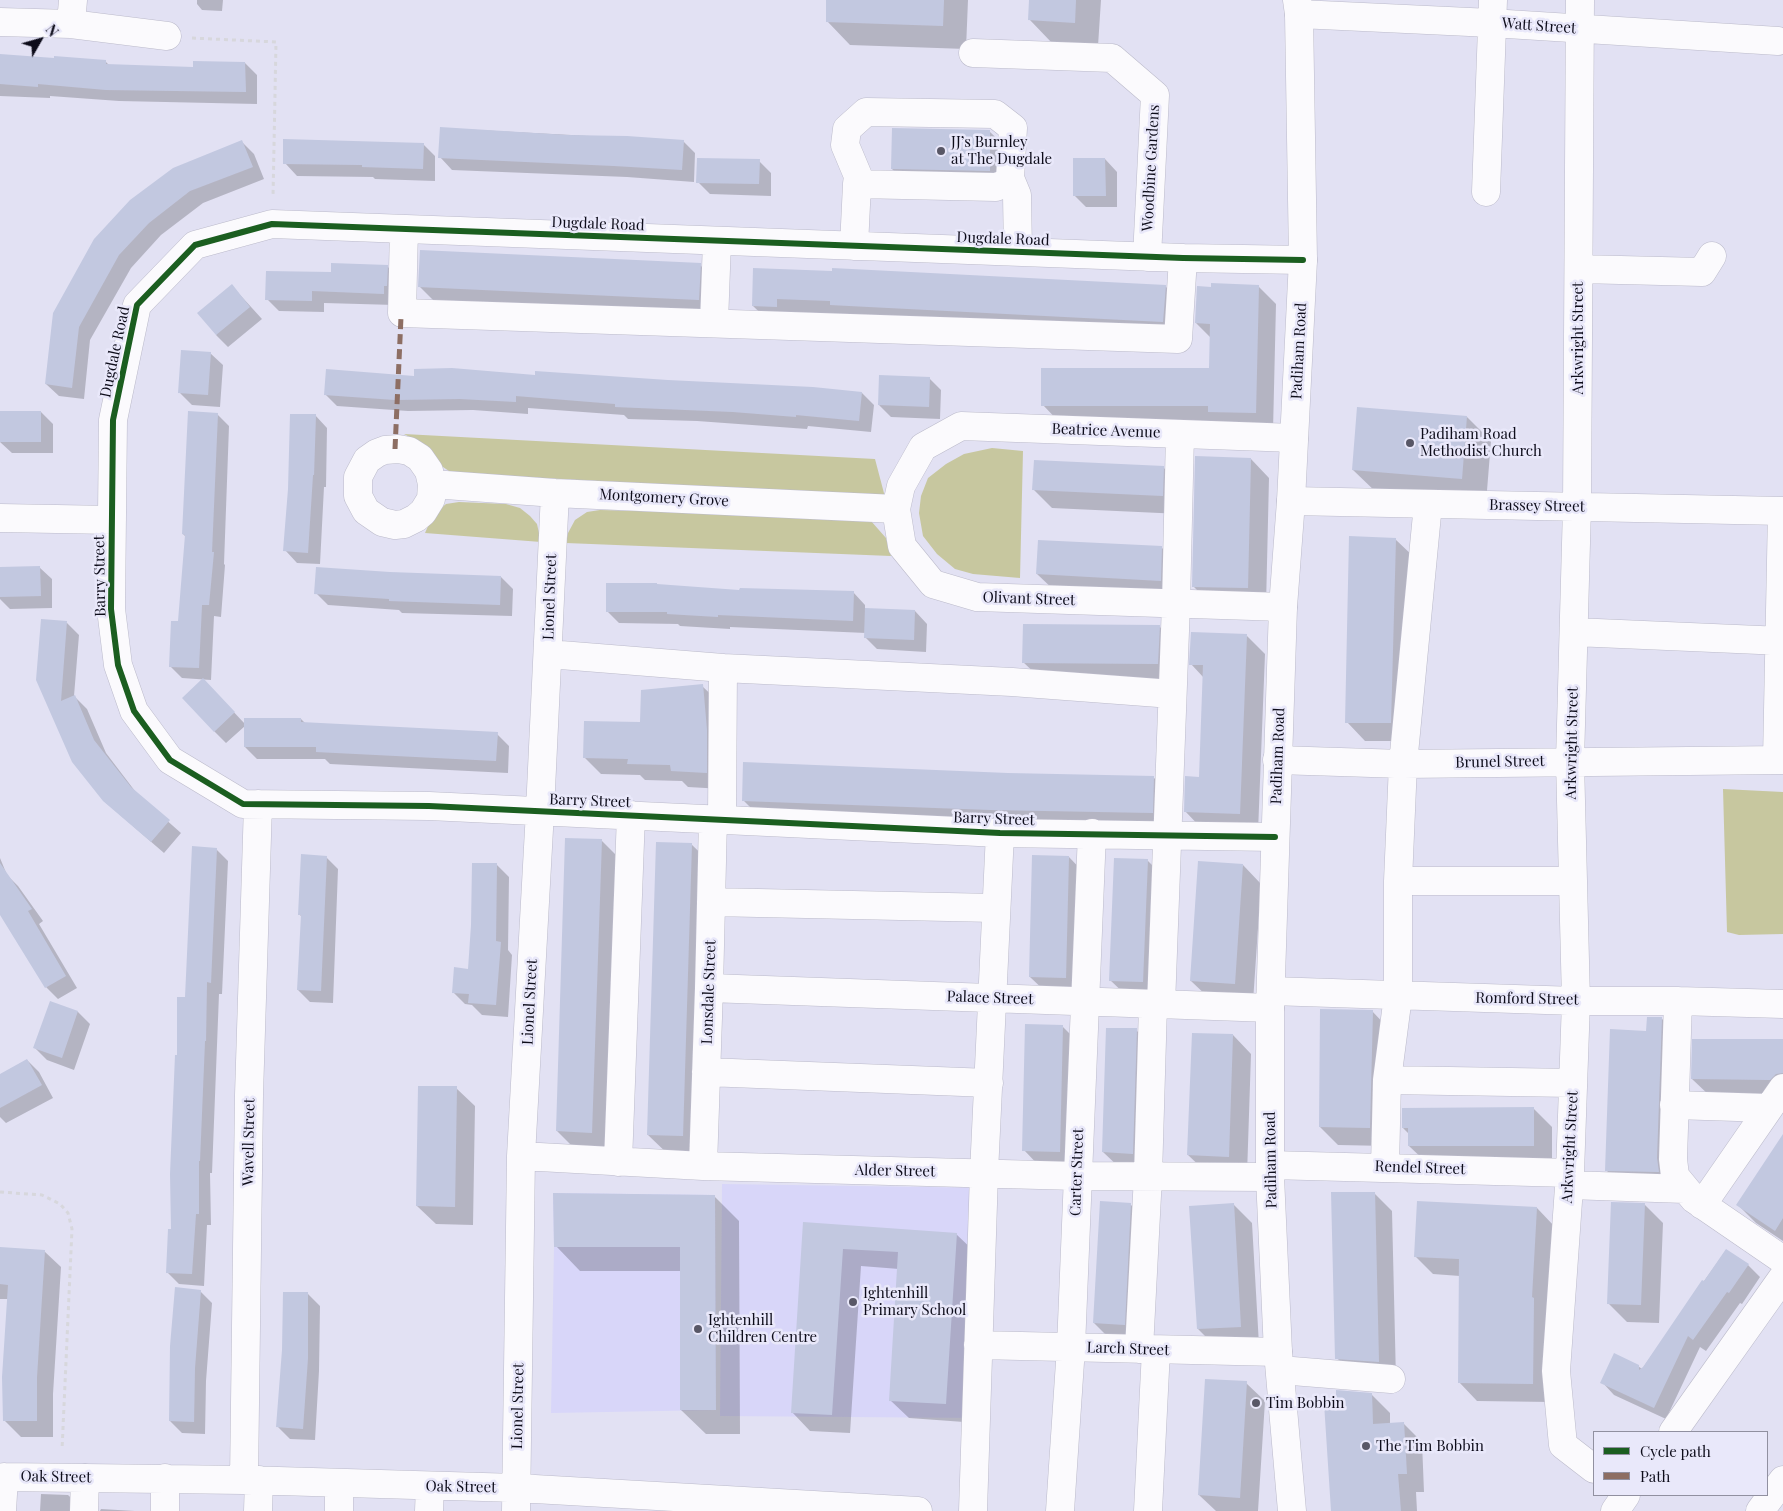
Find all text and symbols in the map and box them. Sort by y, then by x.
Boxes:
street label: Watt Street [1501,14,1577,38]
north arrow [15,15,65,65]
text: N [42,21,63,40]
street label: Woodbine Gardens [1139,104,1163,232]
place label: JJ’s Burnley at The Dugdale [951,133,1052,168]
marker: JJ’s Burnley at The Dugdale [935,145,947,157]
street label: Dugdale Road [551,213,645,235]
street label: Dugdale Road [956,228,1050,250]
street label: Arkwright Street [1569,282,1587,394]
street label: Padiham Road [1287,302,1311,400]
street label: Dugdale Road [97,305,133,399]
street label: Beatrice Avenue [1051,420,1161,442]
place label: Padiham Road Methodist Church [1420,425,1542,460]
marker: Padiham Road Methodist Church [1404,437,1416,449]
street label: Montgomery Grove [599,486,729,510]
street label: Brassey Street [1489,496,1585,516]
street label: Barry Street [90,535,110,617]
street label: Lionel Street [539,554,561,640]
street label: Olivant Street [982,588,1076,610]
street label: Arkwright Street [1562,686,1582,800]
street label: Padiham Road [1267,707,1289,805]
street label: Brunel Street [1455,752,1545,772]
street label: Barry Street [549,791,631,811]
street label: Barry Street [953,809,1035,829]
street label: Lonsdale Street [698,939,720,1045]
street label: Lionel Street [519,958,541,1046]
street label: Palace Street [946,987,1034,1009]
street label: Romford Street [1475,989,1579,1009]
street label: Arkwright Street [1558,1090,1582,1204]
street label: Wavell Street [239,1098,259,1186]
street label: Padiham Road [1261,1111,1281,1209]
street label: Carter Street [1066,1128,1088,1216]
street label: Rendel Street [1374,1157,1466,1179]
street label: Alder Street [855,1161,935,1181]
place label: Ightenhill Primary School [863,1284,966,1319]
marker: Ightenhill Primary School [847,1296,859,1308]
place label: Ightenhill Children Centre [708,1311,817,1346]
marker: Ightenhill Children Centre [692,1323,704,1335]
street label: Larch Street [1086,1339,1170,1359]
street label: Lionel Street [508,1363,528,1449]
place label: Tim Bobbin [1266,1394,1345,1412]
marker: Tim Bobbin [1250,1397,1262,1409]
legend [1593,1431,1768,1496]
place label: The Tim Bobbin [1376,1437,1484,1455]
marker: The Tim Bobbin [1360,1440,1372,1452]
text: Cycle path [1640,1441,1711,1461]
text: Path [1640,1466,1670,1486]
street label: Oak Street [20,1467,92,1487]
street label: Oak Street [425,1477,497,1497]

